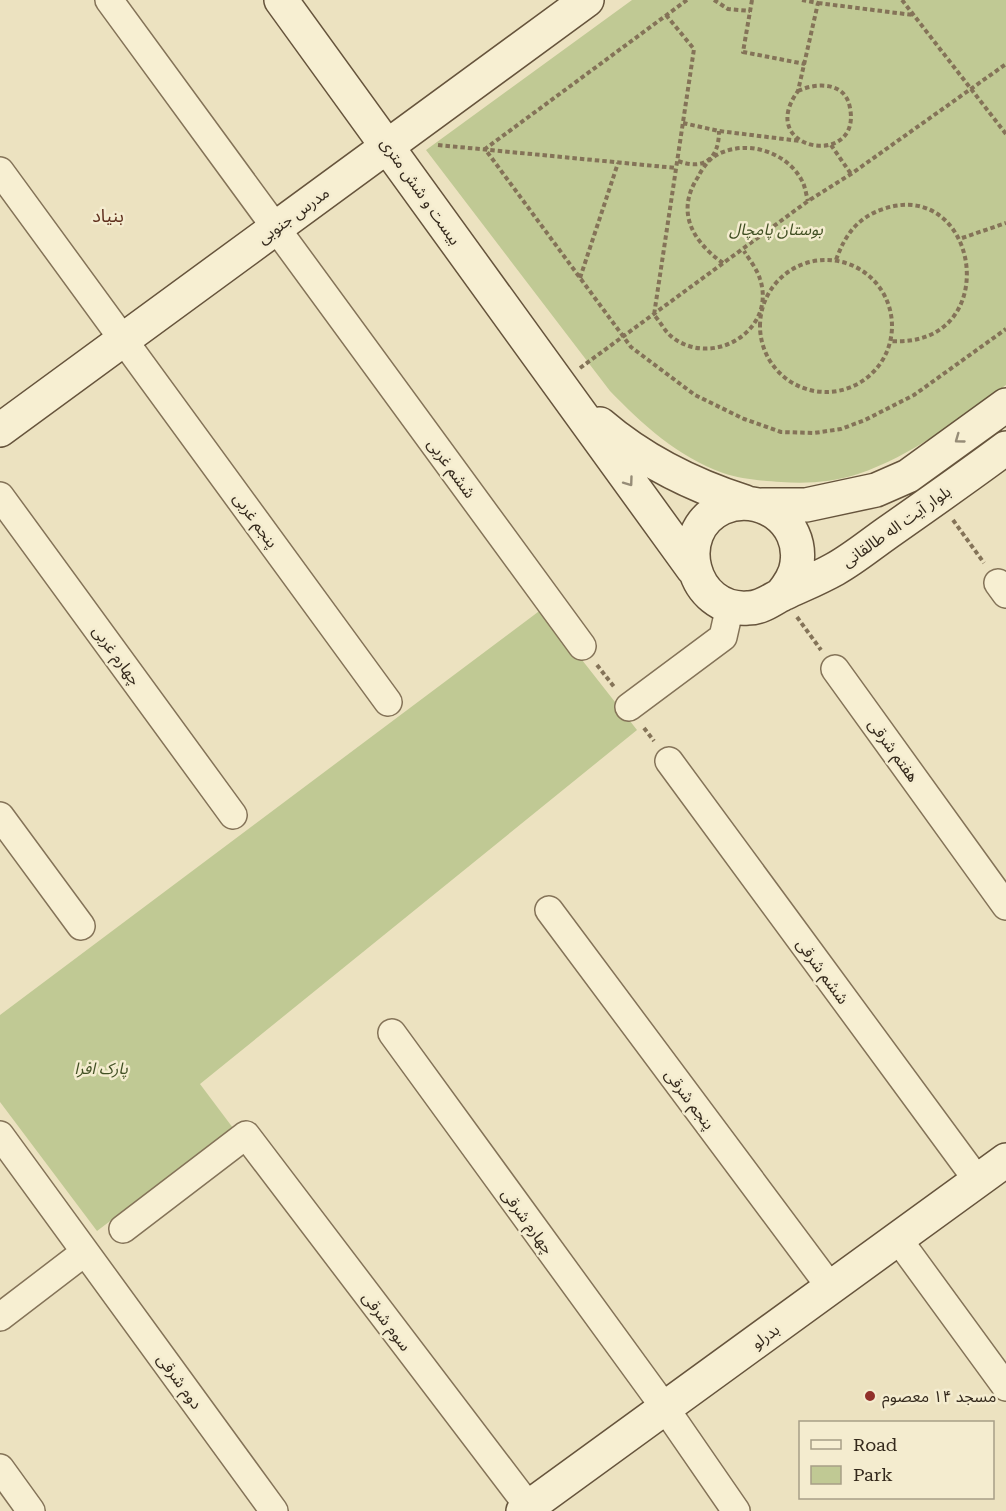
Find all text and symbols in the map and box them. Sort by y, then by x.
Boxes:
street label: بیست و شش متری [377,134,465,248]
street label: مدرس جنوبی [254,183,333,248]
district label: بنیاد [92,205,124,226]
park label: بوستان پامچال [729,220,824,240]
one-way arrow [954,432,965,443]
street label: ششم غربی [421,435,480,504]
one-way arrow [622,475,633,486]
street label: بلوار آیت اله طالقانی [838,482,954,571]
street label: پنجم غربی [227,489,282,553]
street label: چهارم غربی [86,622,145,691]
street label: هفتم شرقی [862,715,923,787]
street label: ششم شرقی [790,935,853,1010]
park label: پارک افرا [74,1059,128,1079]
street label: پنجم شرقی [658,1065,719,1135]
street label: چهارم شرقی [495,1185,558,1260]
street label: سوم شرقی [356,1288,415,1356]
street label: بدرلو [748,1320,783,1353]
street label: دوم شرقی [151,1350,206,1414]
place label: مسجد ۱۴ معصوم [882,1387,996,1409]
marker: مسجد ۱۴ معصوم [863,1389,877,1403]
legend [799,1421,994,1499]
text: Road [853,1434,898,1455]
text: Park [853,1464,893,1485]

